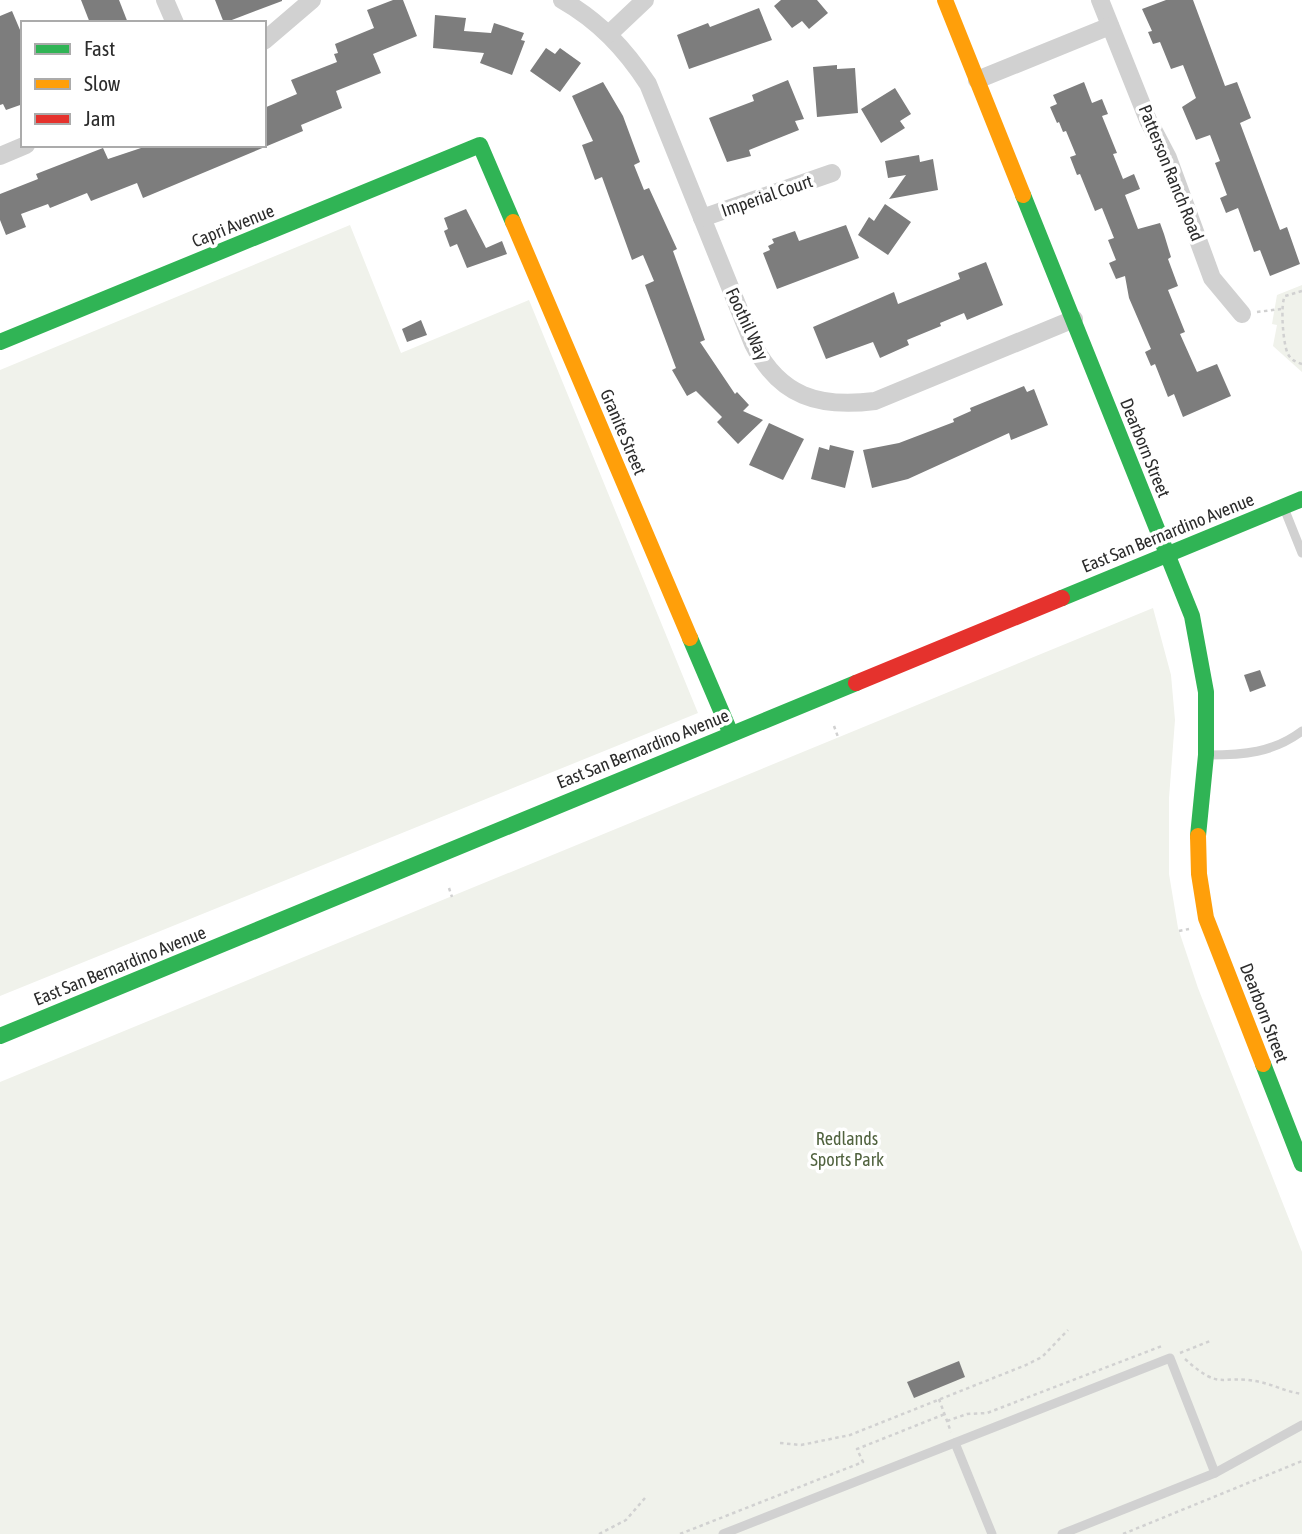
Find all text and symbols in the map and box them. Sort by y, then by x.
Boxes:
legend [21,21,266,147]
text: Fast [84,36,115,60]
text: Slow [84,71,121,95]
street label: Patterson Ranch Road [1135,102,1208,244]
text: Jam [84,106,116,130]
street label: Imperial Court [719,170,815,221]
street label: Capri Avenue [189,200,277,252]
street label: Foothil Way [722,284,773,363]
street label: Granite Street [596,386,651,478]
street label: Dearborn Street [1116,395,1175,500]
street label: East San Bernardino Avenue [1079,488,1257,577]
street label: East San Bernardino Avenue [554,704,732,793]
street label: East San Bernardino Avenue [31,921,209,1010]
street label: Dearborn Street [1236,960,1293,1066]
park label: Redlands Sports Park [810,1128,884,1170]

